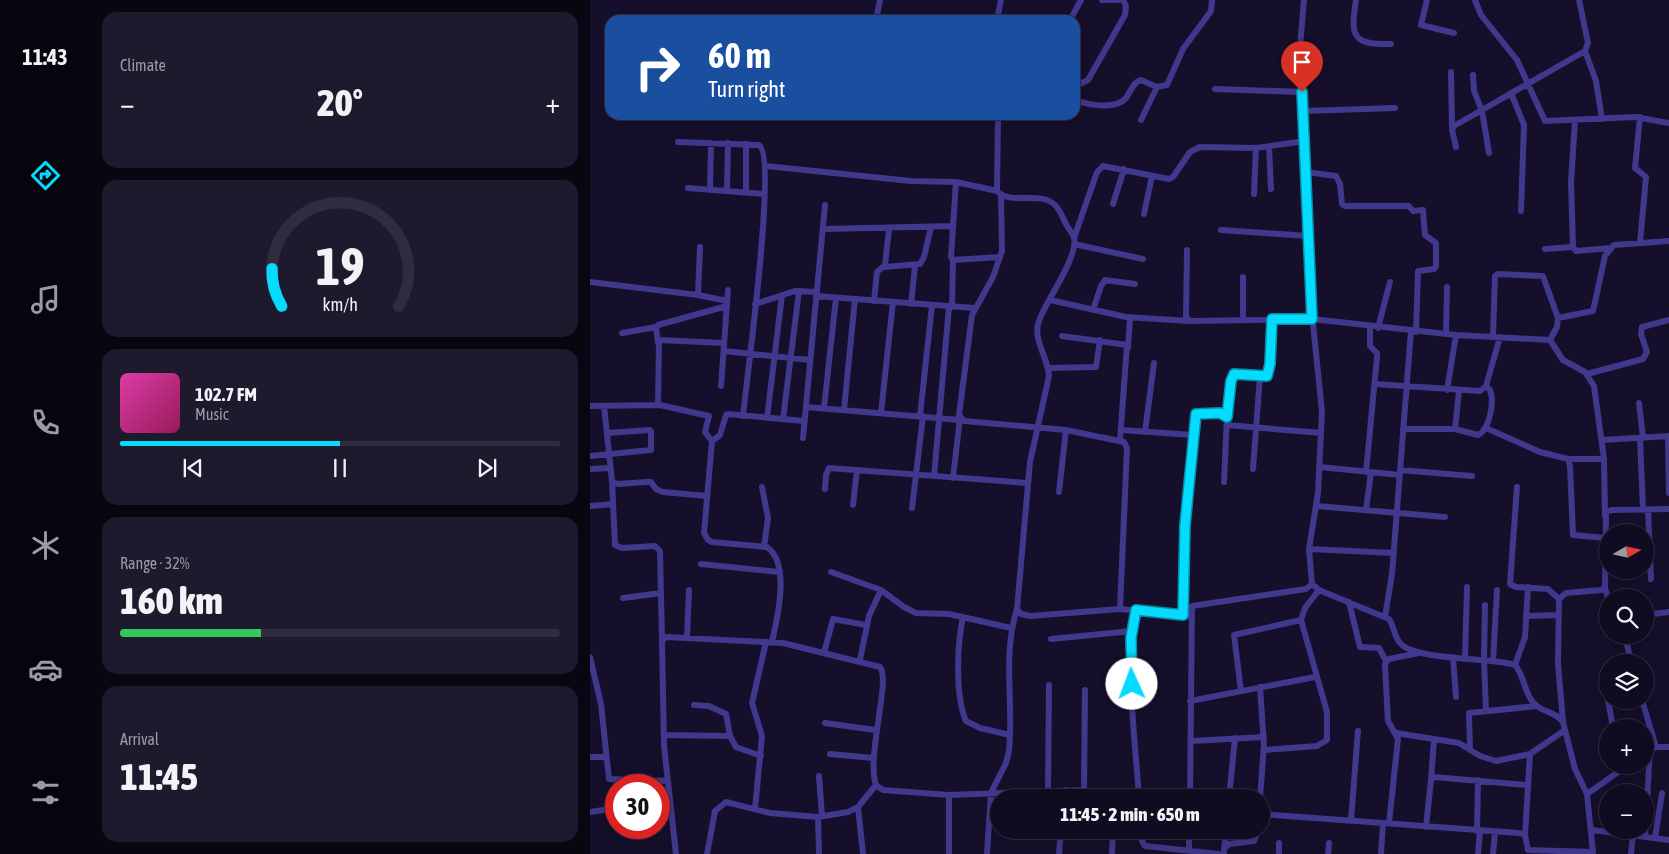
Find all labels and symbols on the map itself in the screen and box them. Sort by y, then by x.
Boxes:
pin [1281,41,1323,92]
north arrow [1599,524,1654,579]
position arrow [1105,657,1157,709]
speed limit sign: 30 [605,774,670,839]

